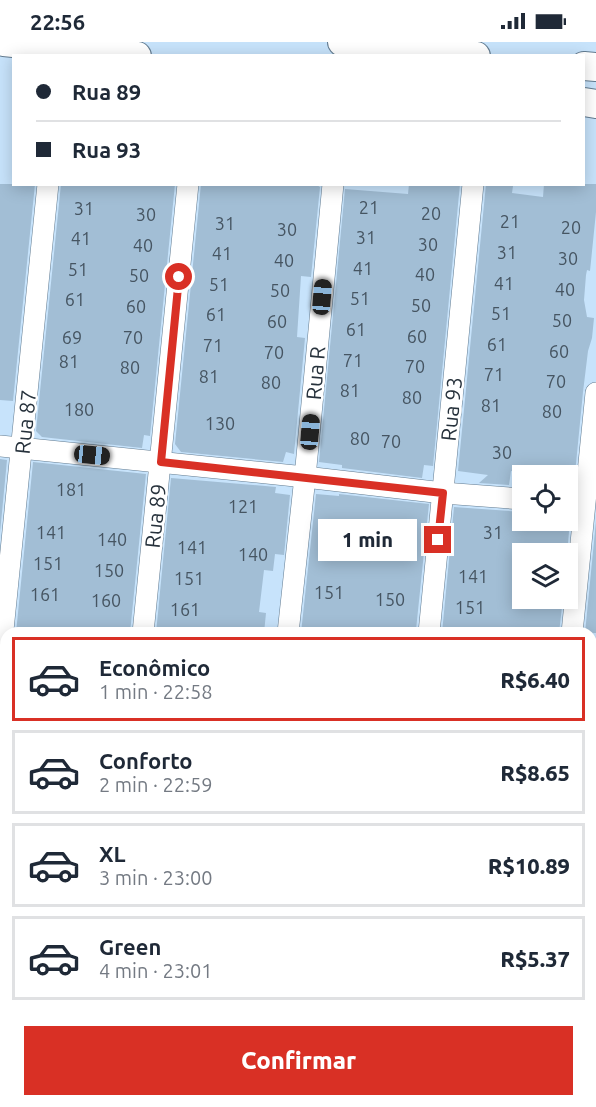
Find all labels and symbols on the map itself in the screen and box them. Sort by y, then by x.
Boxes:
house number: 21 [359,197,379,217]
house number: 31 [74,198,94,218]
house number: 20 [421,203,441,223]
house number: 30 [136,204,156,224]
house number: 21 [500,211,520,231]
house number: 31 [215,213,235,233]
house number: 20 [561,217,581,237]
house number: 30 [277,219,297,239]
house number: 31 [356,227,376,247]
house number: 41 [71,228,91,248]
house number: 30 [418,234,438,254]
house number: 40 [133,235,153,255]
house number: 31 [497,242,517,262]
house number: 41 [212,243,232,263]
house number: 30 [558,248,578,268]
house number: 40 [274,250,294,270]
house number: 41 [353,258,373,278]
house number: 51 [68,259,88,279]
route start [165,263,192,290]
house number: 40 [415,264,435,284]
house number: 50 [129,265,149,285]
house number: 41 [494,273,514,293]
house number: 51 [209,274,229,294]
car [311,278,333,316]
house number: 40 [555,279,575,299]
house number: 50 [270,280,290,300]
house number: 51 [350,288,370,308]
house number: 61 [65,289,85,309]
house number: 50 [411,295,431,315]
house number: 60 [126,296,146,316]
house number: 51 [491,303,511,323]
house number: 61 [206,304,226,324]
house number: 50 [552,310,572,330]
house number: 60 [267,311,287,331]
house number: 61 [346,319,366,339]
house number: 60 [407,326,427,346]
house number: 69 [62,327,82,347]
house number: 70 [123,327,143,347]
house number: 61 [487,334,507,354]
house number: 71 [203,335,223,355]
house number: 60 [549,341,569,361]
house number: 70 [264,342,284,362]
street label: Rua R [301,345,329,401]
house number: 71 [343,350,363,370]
house number: 81 [59,351,79,371]
house number: 70 [405,356,425,376]
house number: 80 [120,357,140,377]
house number: 71 [484,364,504,384]
house number: 81 [199,366,219,386]
house number: 70 [546,371,566,391]
house number: 80 [261,372,281,392]
street label: Rua 93 [436,376,466,442]
house number: 81 [340,380,360,400]
house number: 80 [402,387,422,407]
street label: Rua 87 [10,389,40,455]
house number: 81 [481,395,501,415]
house number: 180 [64,399,94,419]
house number: 80 [542,401,562,421]
house number: 130 [205,413,235,433]
car [299,413,321,451]
house number: 80 [350,428,370,448]
house number: 70 [381,431,401,451]
house number: 30 [492,442,512,462]
car [73,444,111,466]
house number: 181 [56,479,86,499]
street label: Rua 89 [140,483,170,549]
house number: 121 [228,496,258,516]
callout: 1 min [318,519,417,561]
house number: 141 [36,522,66,542]
house number: 31 [483,522,503,542]
route end [424,526,451,553]
house number: 140 [97,529,127,549]
house number: 141 [177,537,207,557]
house number: 140 [238,544,268,564]
house number: 151 [33,553,63,573]
house number: 150 [94,560,124,580]
house number: 141 [458,566,488,586]
house number: 151 [174,568,204,588]
house number: 151 [314,582,344,602]
house number: 161 [30,584,60,604]
house number: 150 [375,589,405,609]
house number: 160 [91,590,121,610]
house number: 151 [455,597,485,617]
house number: 161 [170,599,200,619]

